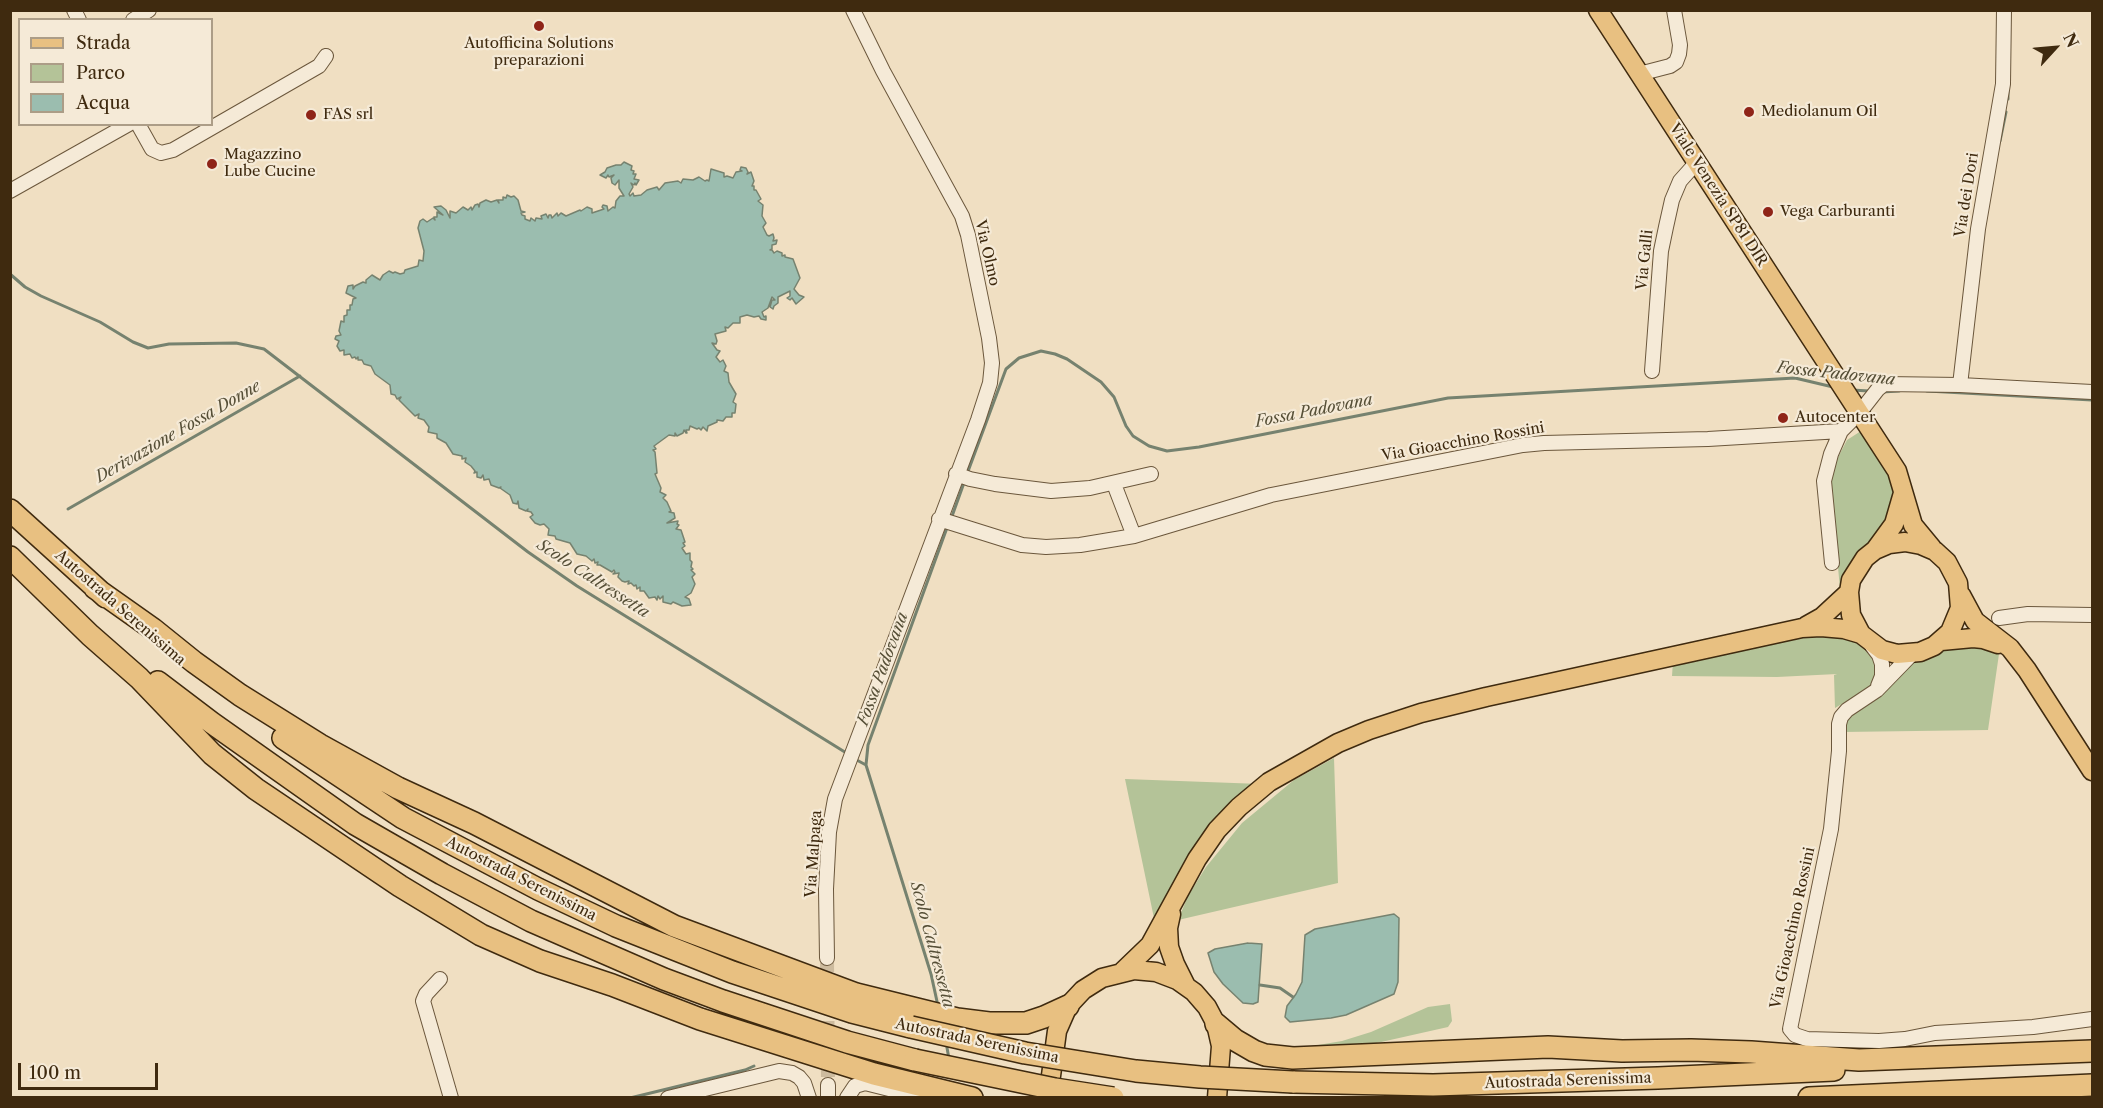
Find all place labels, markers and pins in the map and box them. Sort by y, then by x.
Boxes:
marker: Autofficina Solutions preparazioni [532,19,546,33]
place label: Autofficina Solutions preparazioni [464,35,614,70]
place label: Mediolanum Oil [1761,103,1878,121]
marker: Mediolanum Oil [1742,105,1756,119]
place label: FAS srl [323,106,373,124]
marker: FAS srl [304,108,318,122]
place label: Magazzino Lube Cucine [224,146,316,181]
marker: Magazzino Lube Cucine [205,157,219,171]
place label: Vega Carburanti [1780,203,1895,221]
marker: Vega Carburanti [1761,205,1775,219]
place label: Autocenter [1795,409,1875,427]
marker: Autocenter [1776,411,1790,425]

